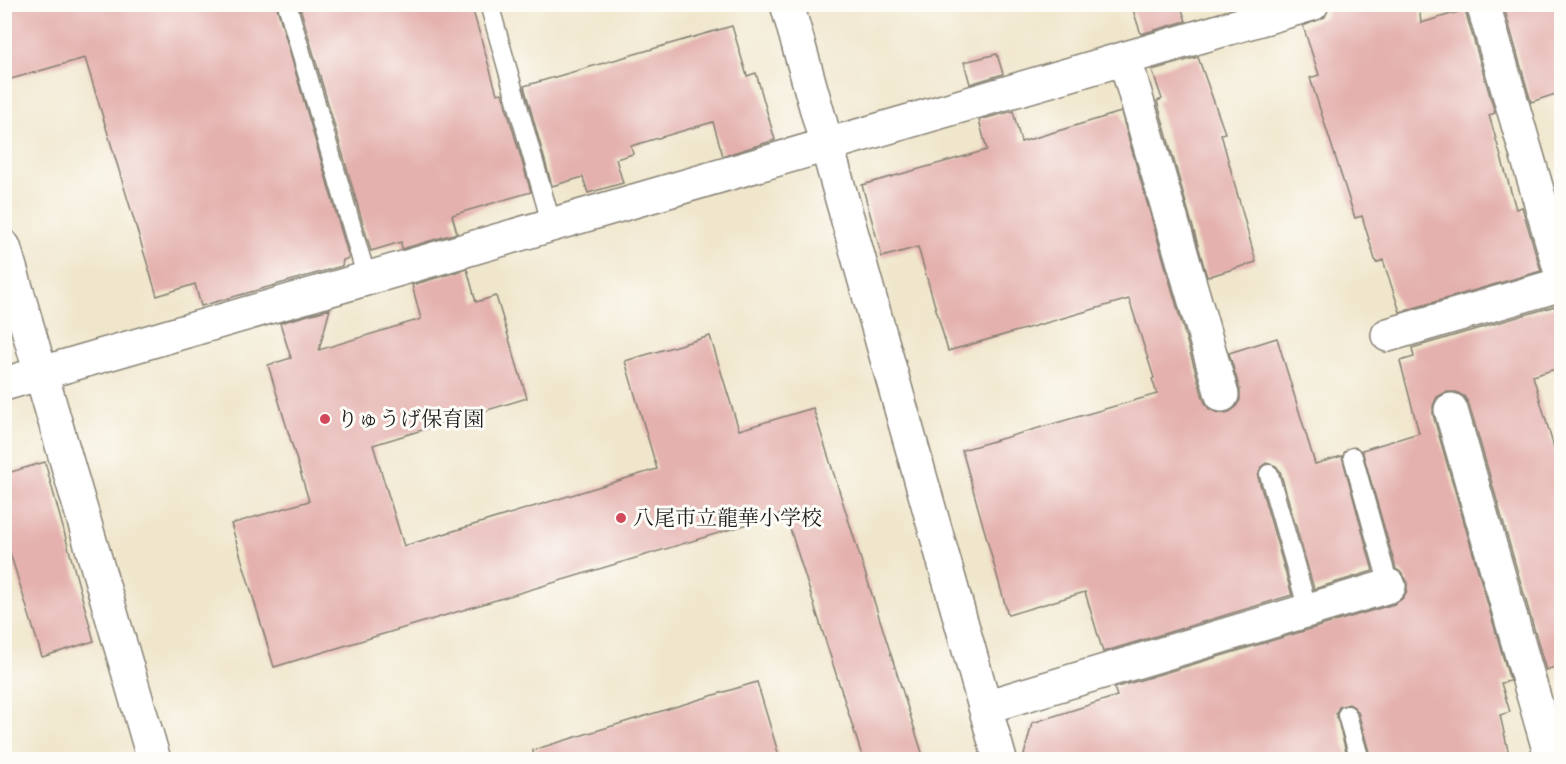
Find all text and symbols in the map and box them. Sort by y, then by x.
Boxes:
place label: りゅうげ保育園 [337,407,484,433]
marker: りゅうげ保育園 [318,412,332,426]
place label: 八尾市立龍華小学校 [633,506,822,532]
marker: 八尾市立龍華小学校 [614,511,628,525]

